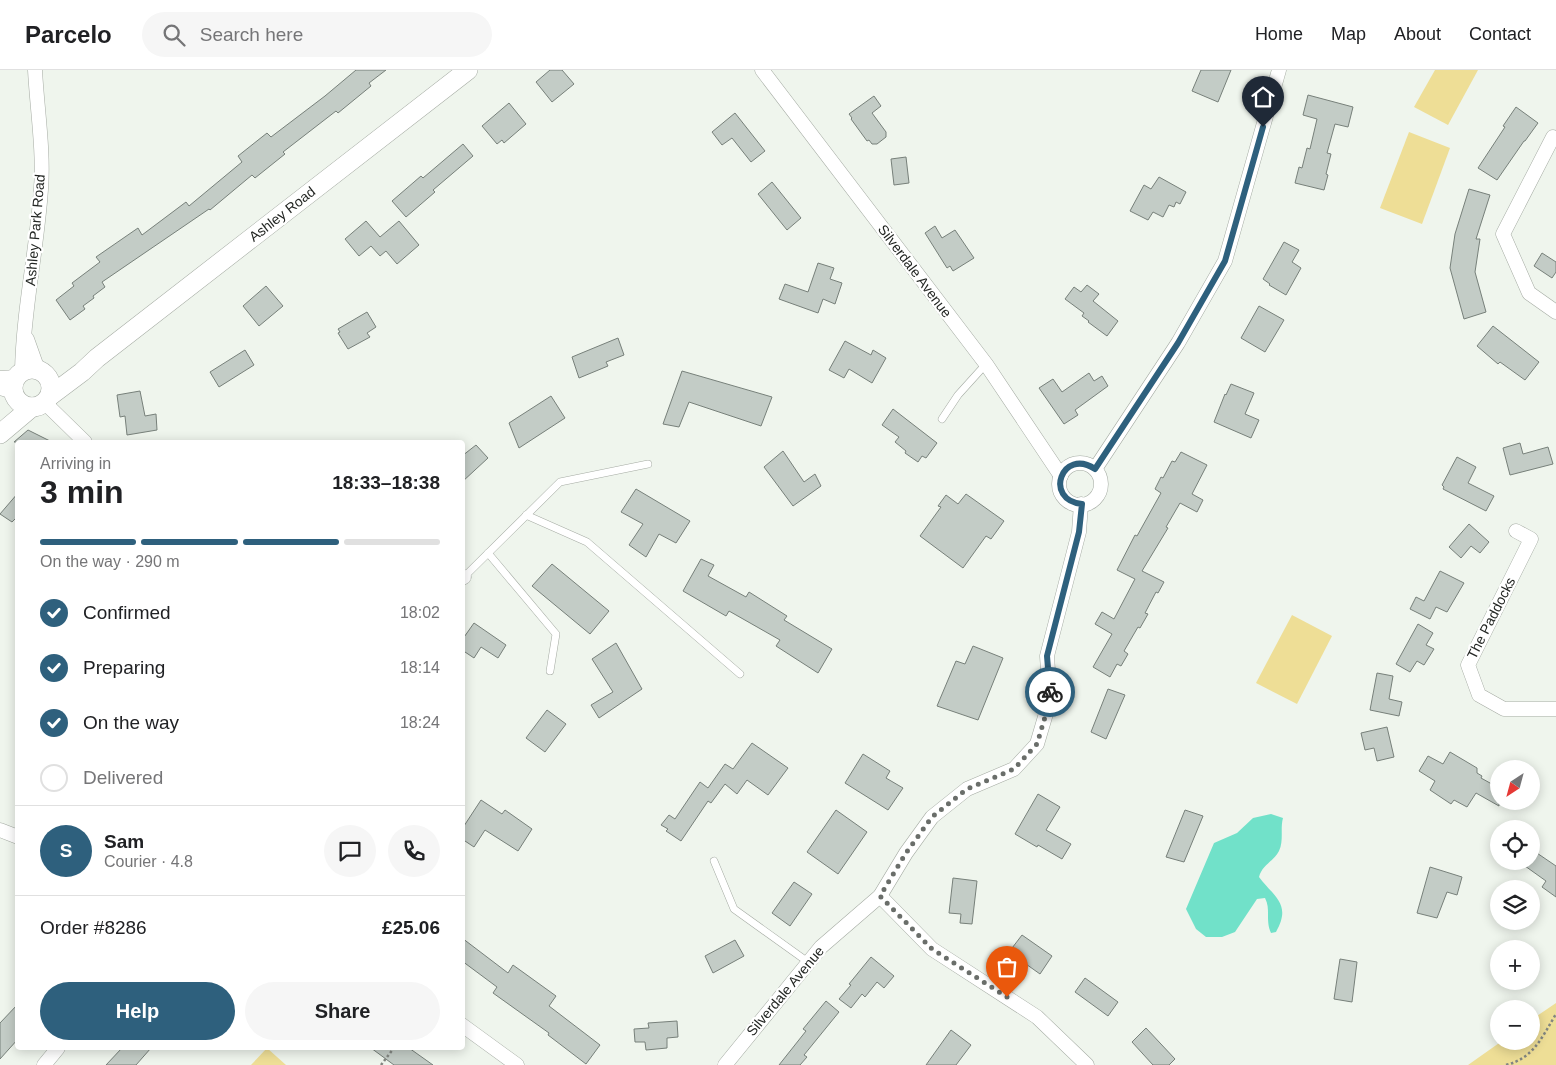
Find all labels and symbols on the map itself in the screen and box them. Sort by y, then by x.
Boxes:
pin [1242,76,1284,127]
street label: Ashley Park Road [22,173,48,287]
street label: Ashley Road [246,183,318,245]
street label: Silverdale Avenue [875,222,955,321]
street label: The Paddocks [1464,574,1518,662]
courier [1025,667,1075,717]
north arrow [1490,760,1540,810]
street label: Silverdale Avenue [743,943,827,1039]
pin [986,946,1028,997]

